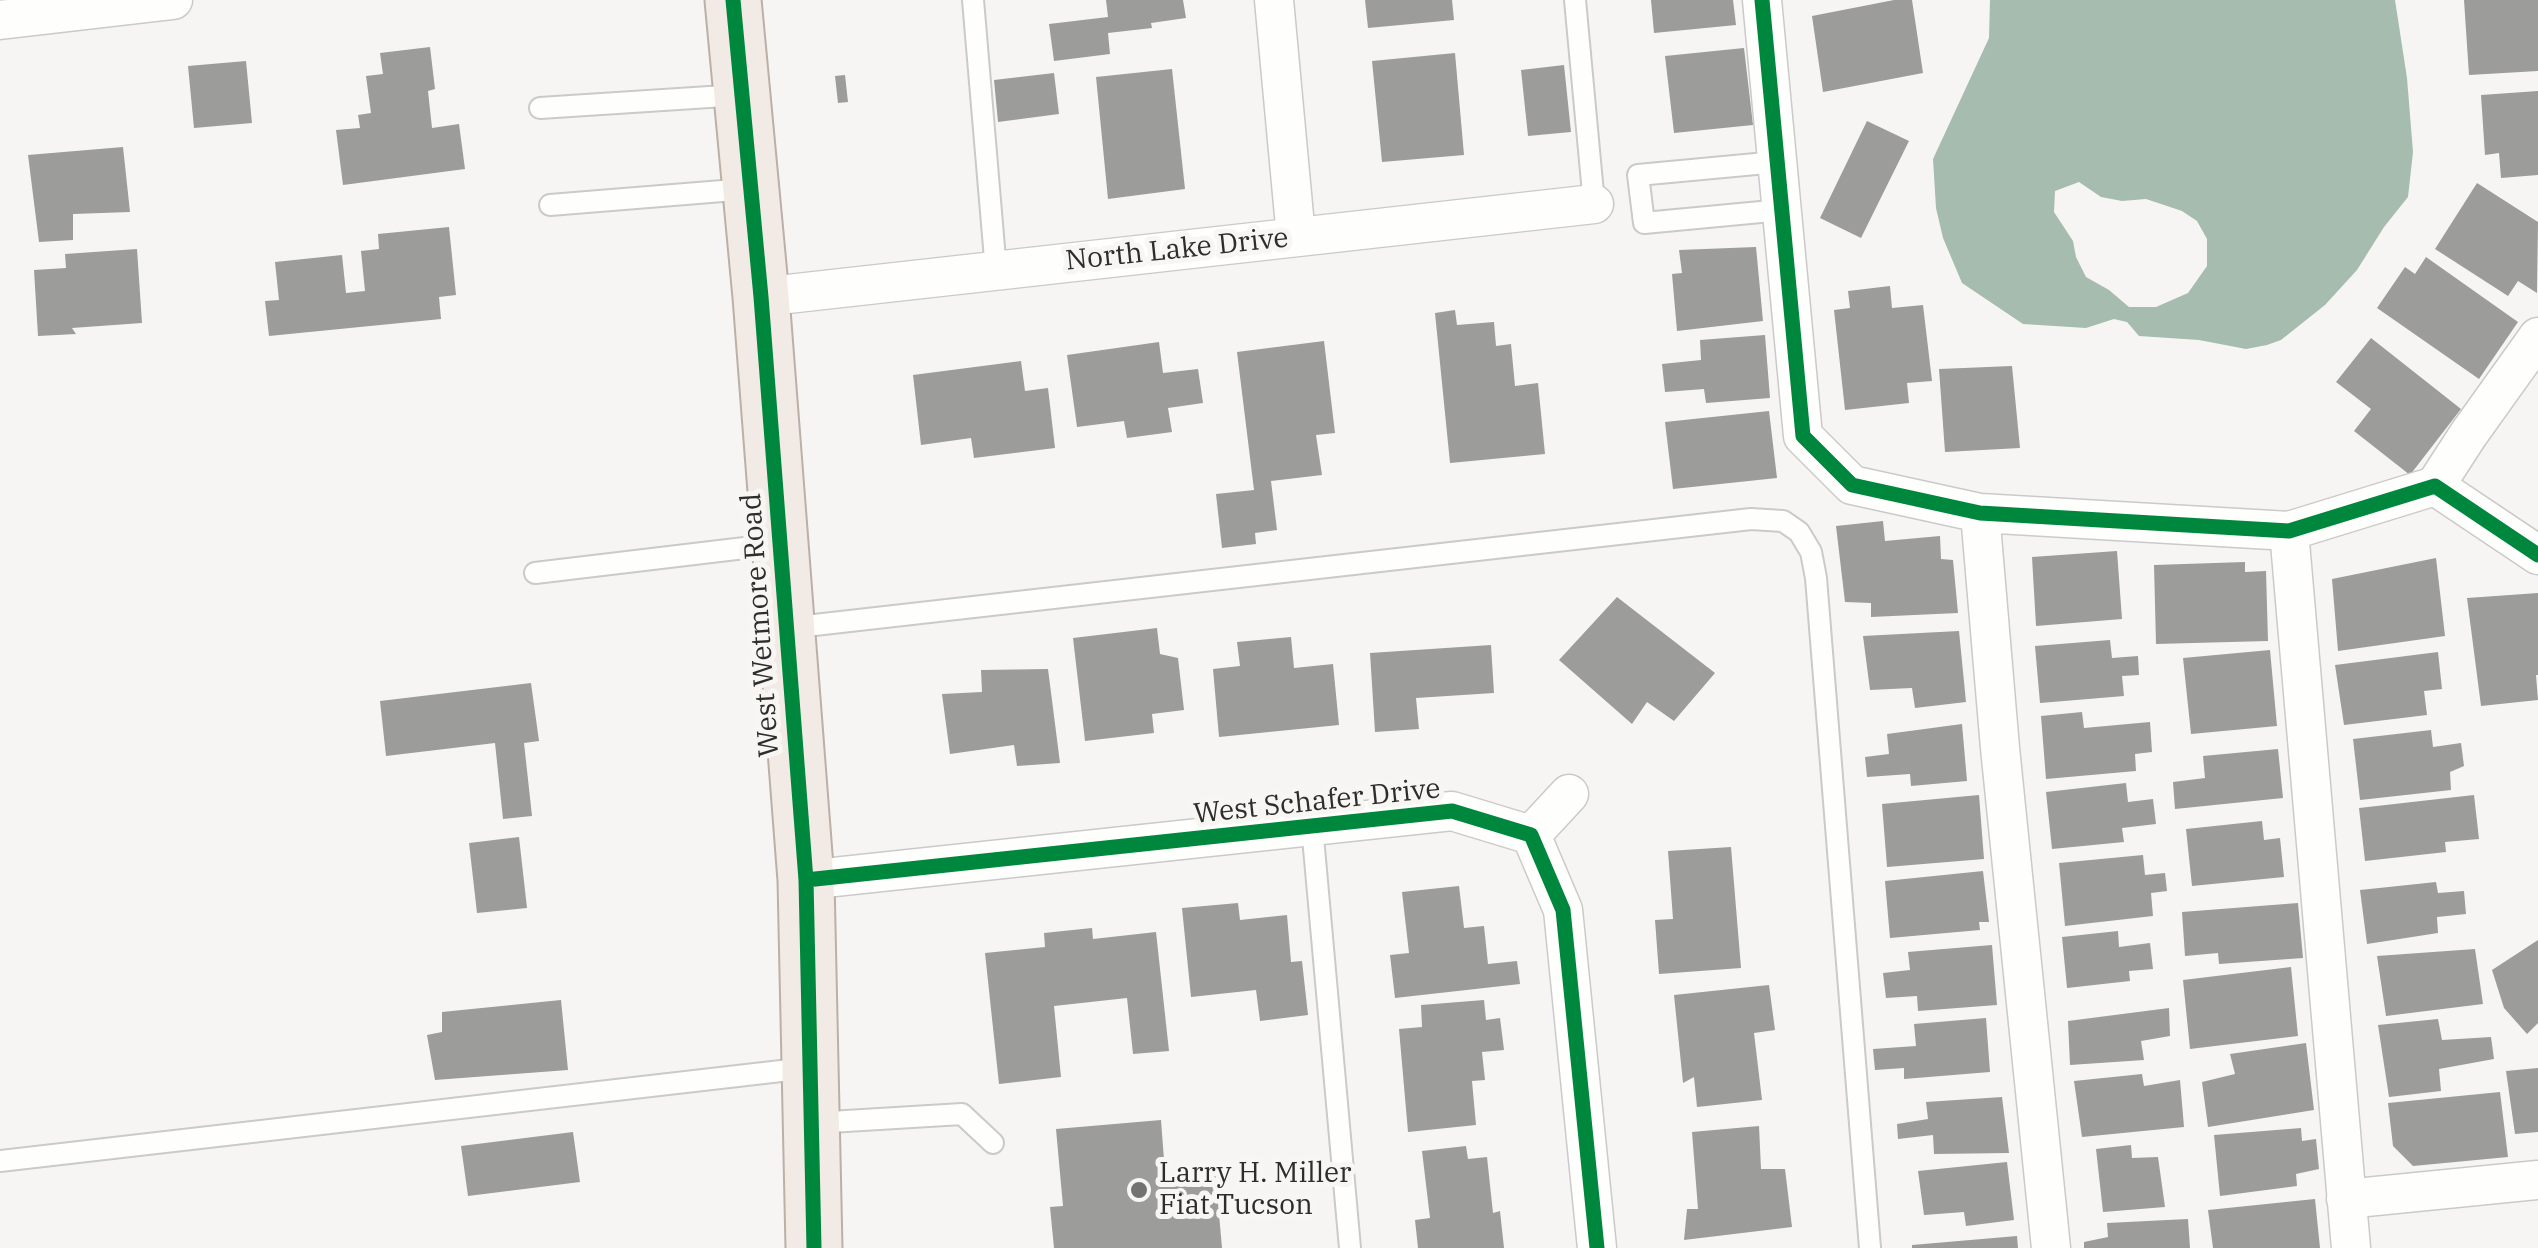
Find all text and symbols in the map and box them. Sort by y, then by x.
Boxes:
street label: North Lake Drive [1064,222,1290,278]
street label: West Wetmore Road [735,492,787,758]
street label: West Schafer Drive [1192,772,1442,832]
place label: Larry H. Miller Fiat Tucson [1159,1157,1351,1223]
marker: Larry H. Miller Fiat Tucson [1128,1179,1150,1201]

